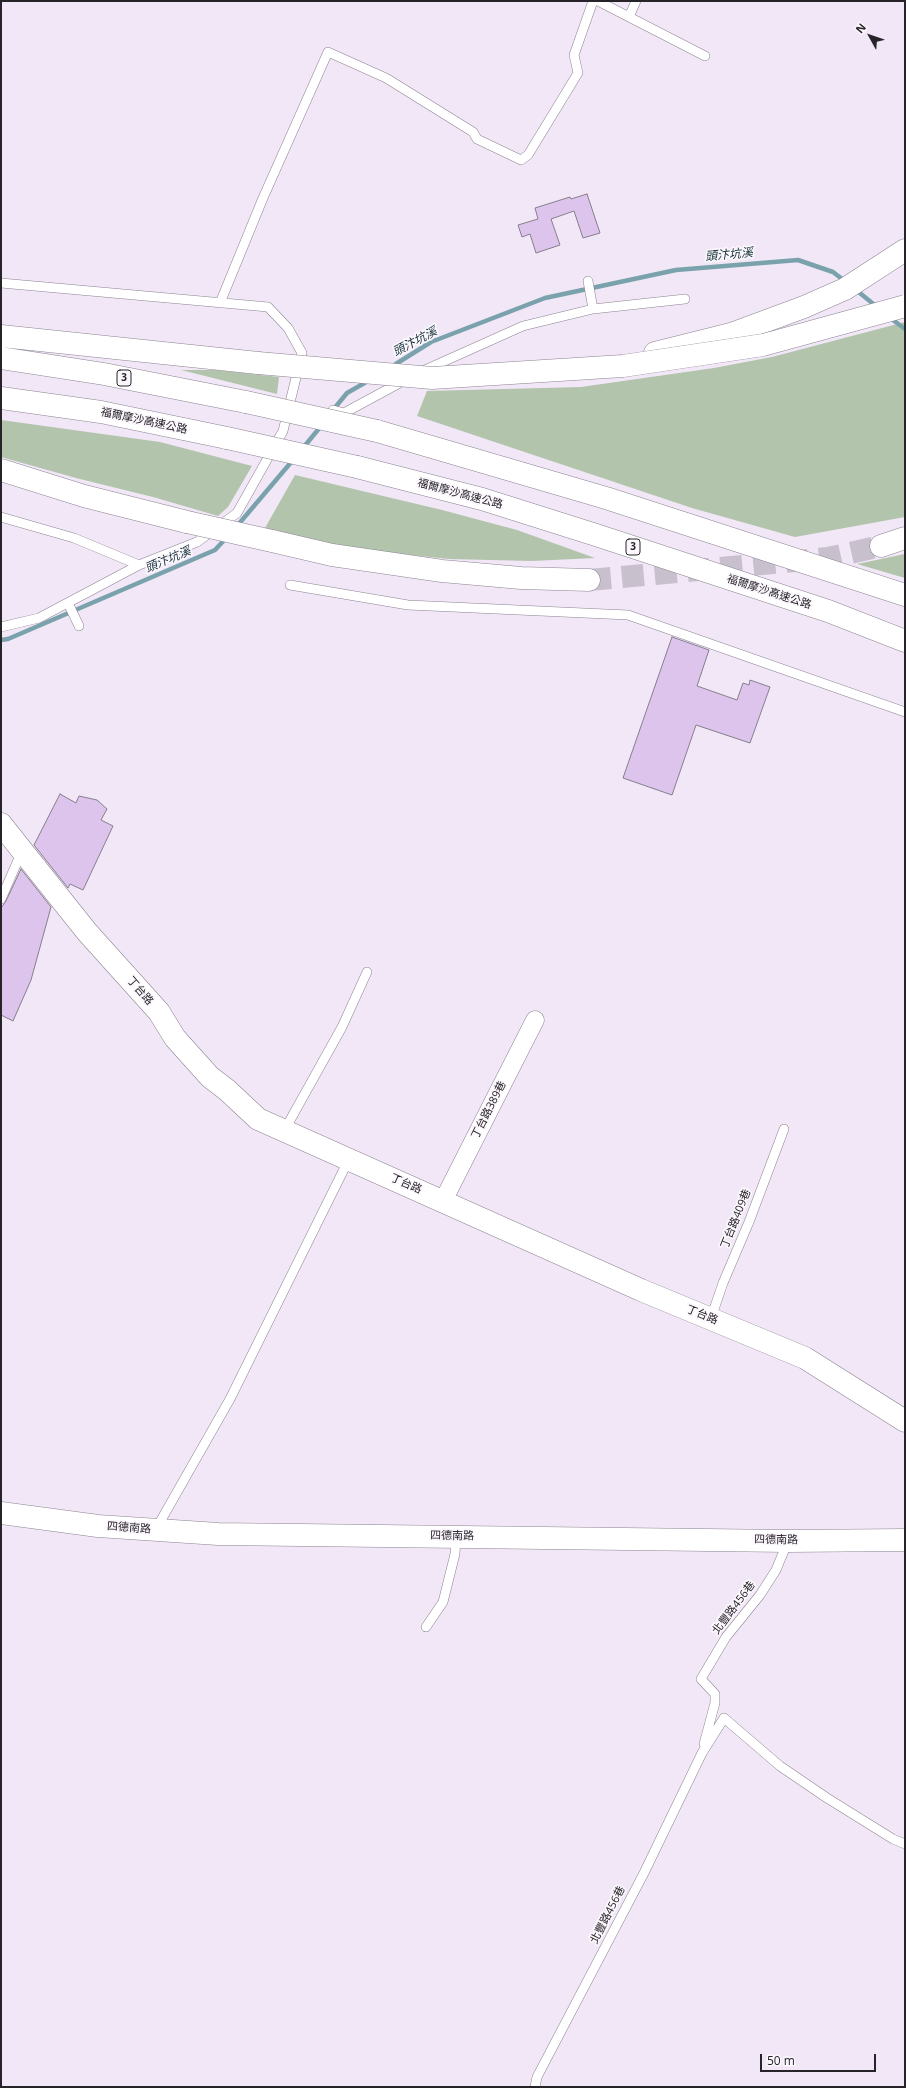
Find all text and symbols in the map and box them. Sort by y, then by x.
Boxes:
north arrow [850,16,890,56]
text: N [852,20,869,36]
water label: 頭汴坑溪 [704,246,754,264]
water label: 頭汴坑溪 [390,324,440,360]
road number: 3 [117,370,131,386]
street label: 福爾摩沙高速公路 [100,405,188,437]
street label: 福爾摩沙高速公路 [416,476,504,512]
road number: 3 [626,539,640,555]
water label: 頭汴坑溪 [143,544,193,576]
street label: 福爾摩沙高速公路 [725,572,813,612]
street label: 丁台路 [124,974,156,1008]
street label: 丁台路389巷 [469,1079,509,1141]
street label: 丁台路 [388,1171,424,1197]
street label: 丁台路409巷 [718,1187,754,1251]
street label: 丁台路 [684,1303,720,1327]
street label: 四德南路 [107,1520,151,1536]
street label: 四德南路 [430,1529,474,1543]
street label: 四德南路 [754,1533,798,1547]
street label: 北豐路456巷 [710,1579,758,1637]
street label: 北豐路456巷 [588,1884,628,1946]
scale bar [762,2046,878,2072]
text: 50 m [767,2052,795,2069]

